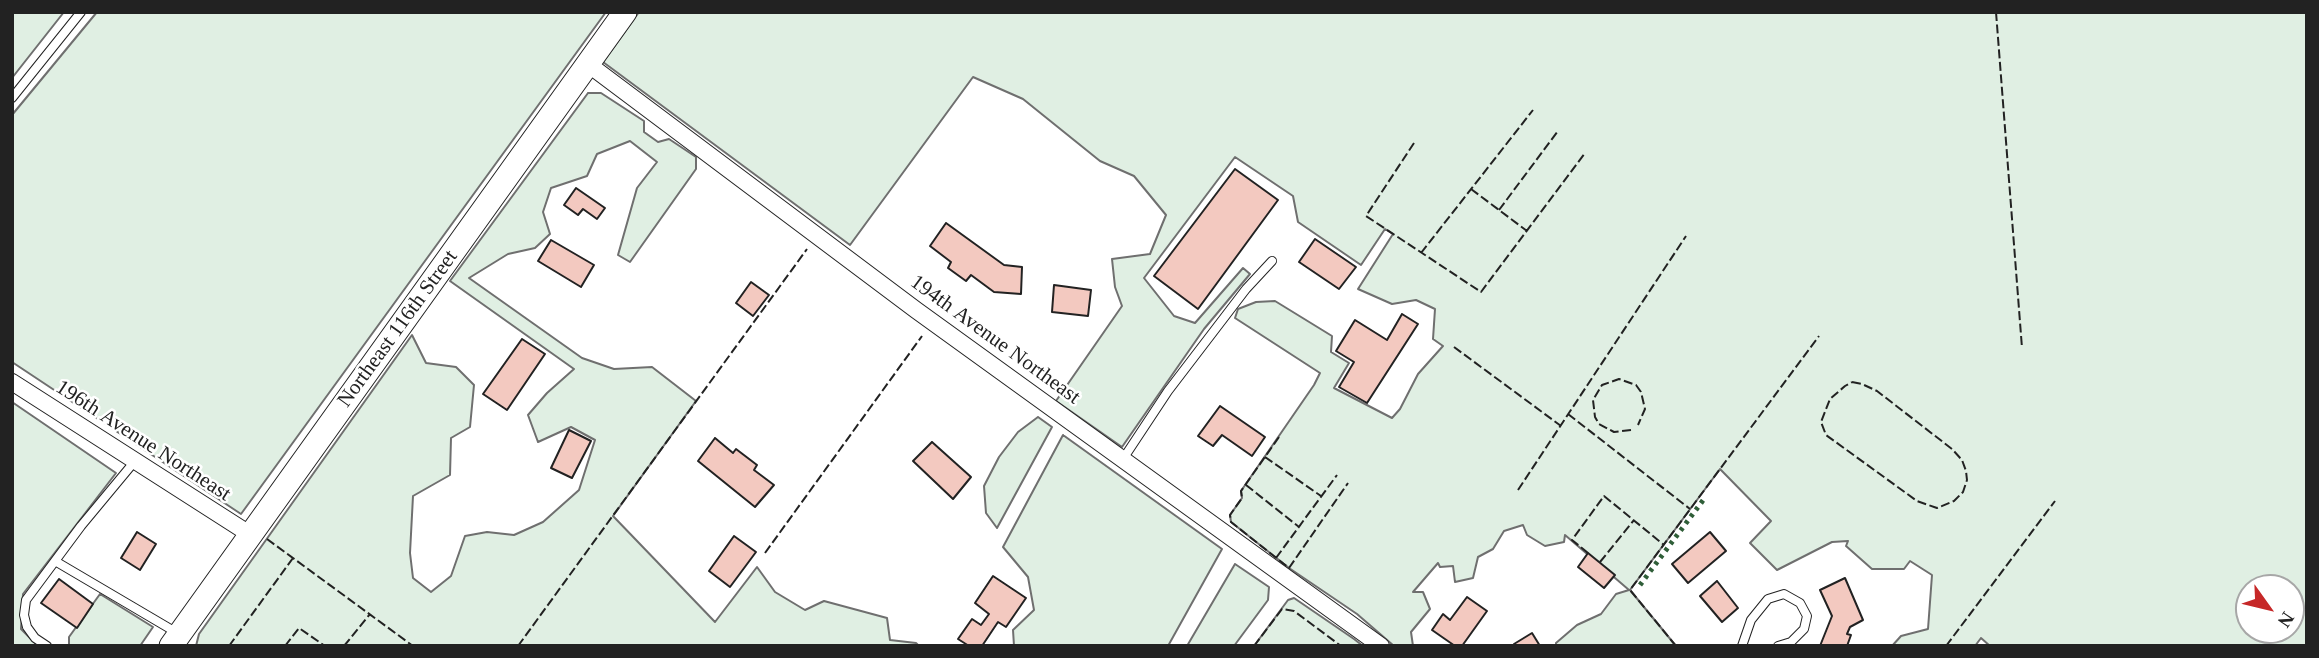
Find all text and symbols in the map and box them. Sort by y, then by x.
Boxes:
street label: Northeast 116th Street [333,245,463,413]
street label: 194th Avenue Northeast [905,270,1085,410]
street label: 196th Avenue Northeast [51,375,235,507]
north arrow [2235,574,2305,644]
text: N [2274,608,2299,631]

